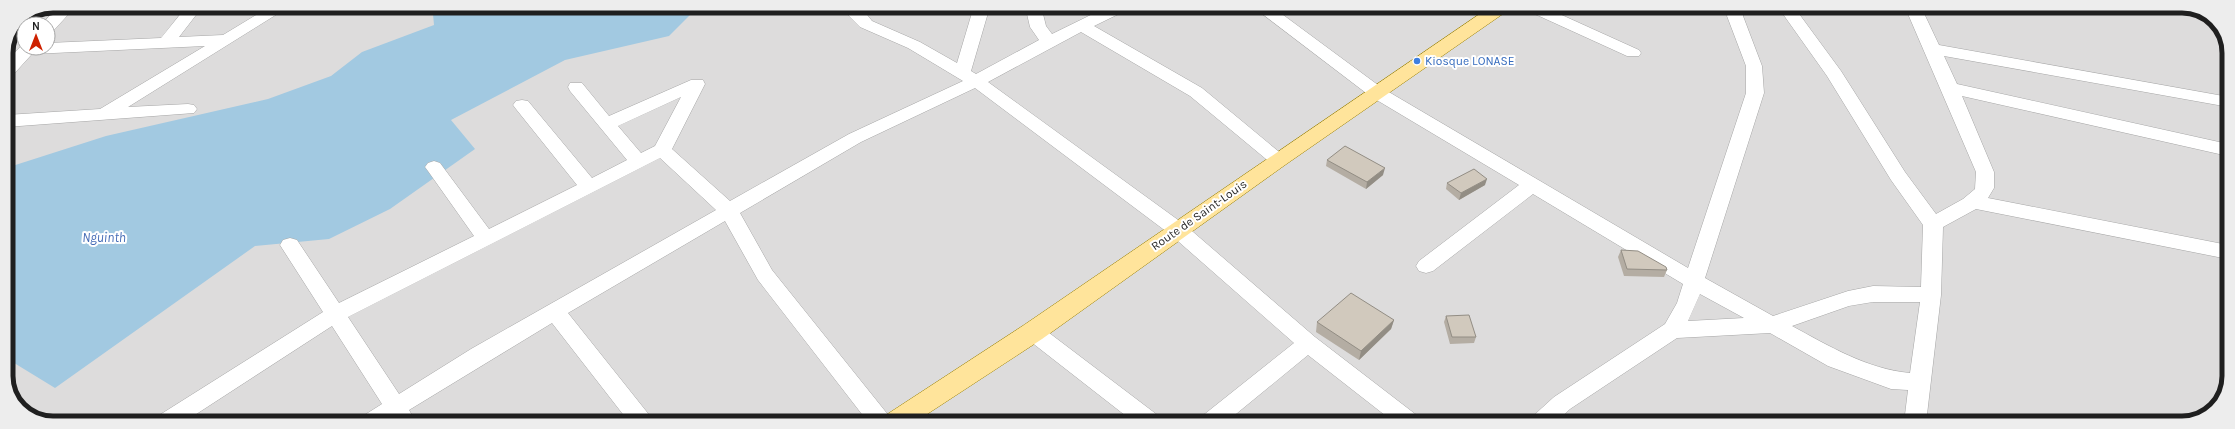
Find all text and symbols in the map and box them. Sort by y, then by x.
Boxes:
north arrow [16,16,56,56]
text: N [32,20,40,33]
place label: Kiosque LONASE [1425,54,1514,68]
marker: Kiosque LONASE [1412,56,1422,66]
street label: Route de Saint-Louis [1148,177,1250,253]
water label: Nguinth [82,230,126,245]

